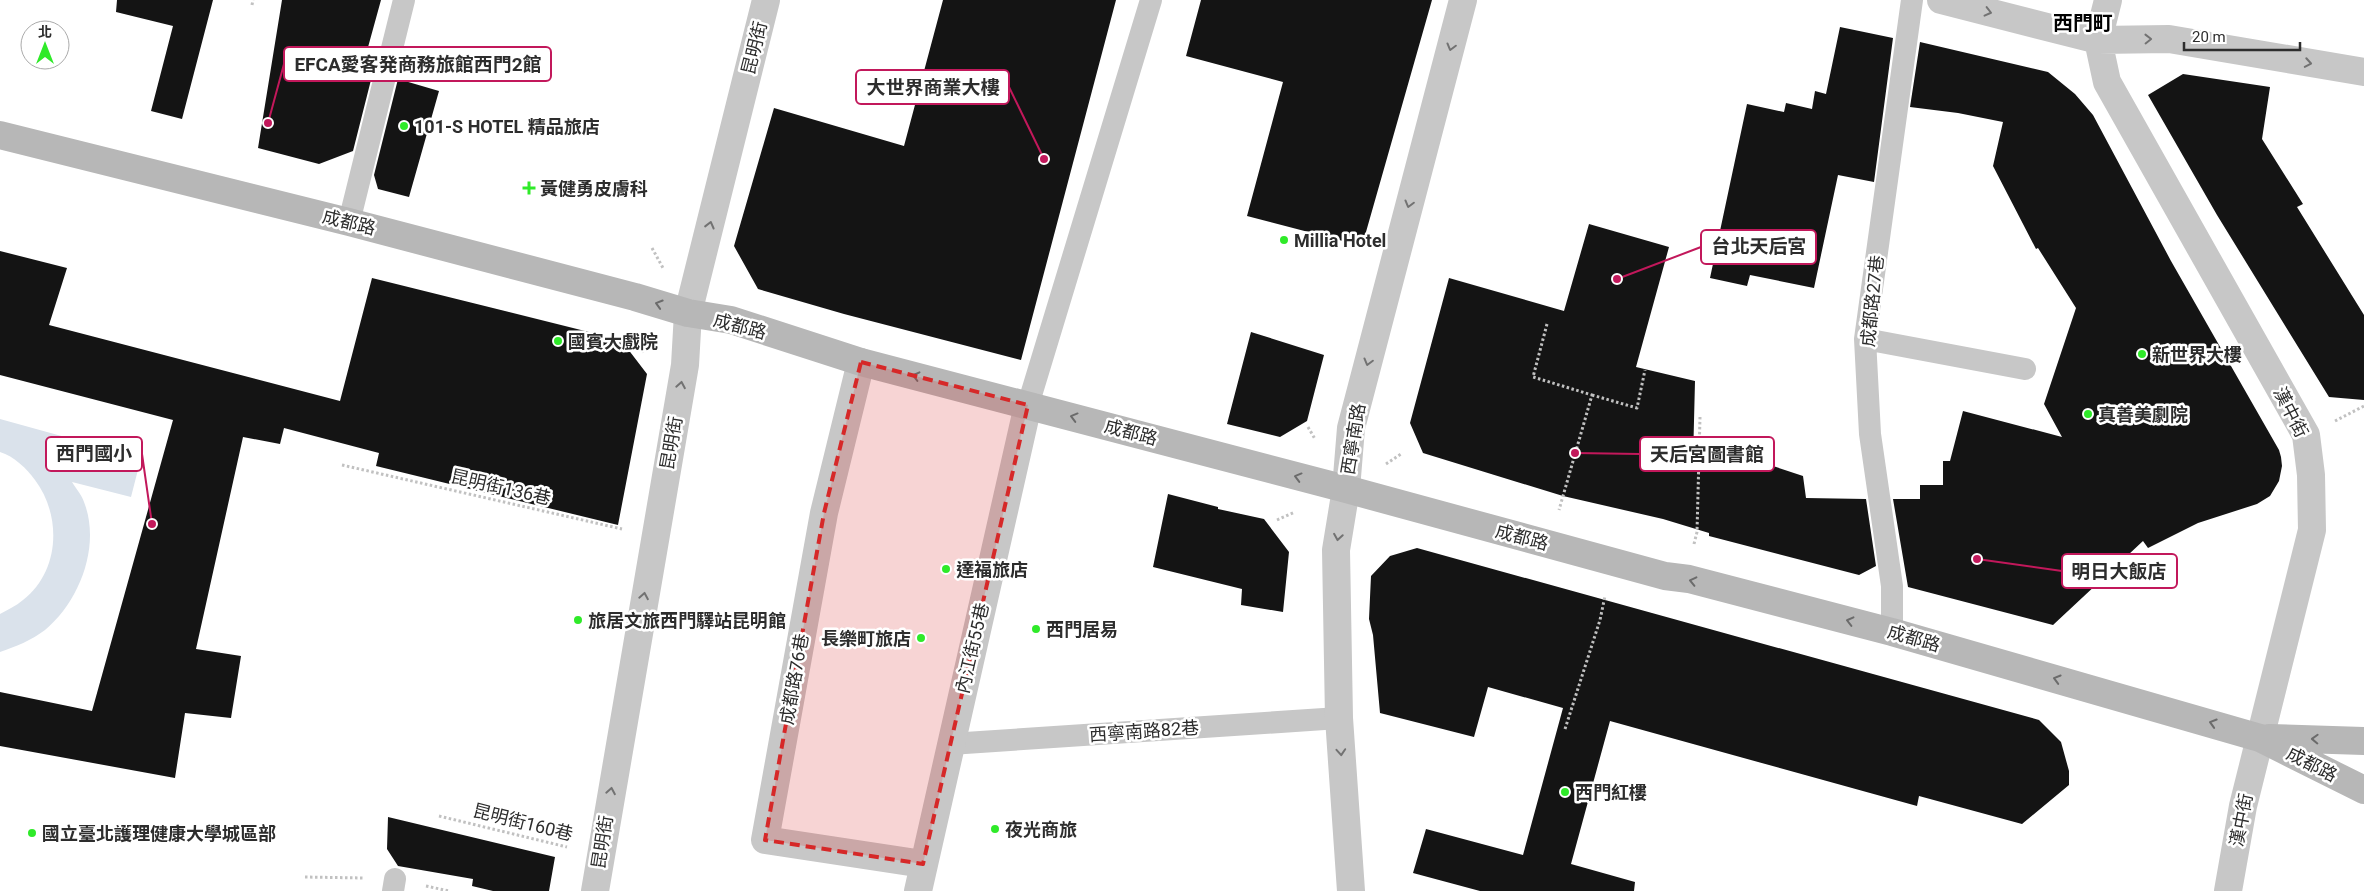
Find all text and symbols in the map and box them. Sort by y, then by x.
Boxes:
one-way arrow [1984,6,1993,17]
district label: 西門町 [2053,11,2113,35]
street label: 昆明街 [737,19,771,77]
north arrow [20,20,70,70]
scale bar [2184,20,2300,52]
text: 北 [38,24,52,40]
text: 20 m [2192,28,2226,46]
one-way arrow [2144,34,2152,44]
one-way arrow [1446,43,1456,51]
callout: EFCA愛客発商務旅館西門2館 [284,47,551,81]
text: EFCA愛客発商務旅館西門2館 [294,53,542,76]
one-way arrow [2304,57,2312,67]
callout: 大世界商業大樓 [856,70,1009,104]
text: 大世界商業大樓 [866,76,1000,99]
place label: 101-S HOTEL 精品旅店 [414,116,600,137]
marker: 101-S HOTEL 精品旅店 [398,120,410,132]
place label: 黃健勇皮膚科 [540,178,648,199]
marker: 黃健勇皮膚科 [522,181,536,195]
one-way arrow [1405,200,1415,208]
street label: 成都路 [320,205,378,239]
one-way arrow [704,221,715,230]
place label: Millia Hotel [1294,230,1386,251]
callout: 台北天后宮 [1701,230,1816,264]
marker: Millia Hotel [1278,234,1290,246]
text: 台北天后宮 [1711,235,1807,258]
street label: 成都路27巷 [1857,254,1887,348]
one-way arrow [656,300,664,310]
street label: 成都路 [711,309,769,343]
place label: 國賓大戲院 [568,331,658,352]
marker: 國賓大戲院 [552,335,564,347]
place label: 新世界大樓 [2152,344,2242,365]
marker: 新世界大樓 [2136,348,2148,360]
one-way arrow [1364,357,1374,365]
one-way arrow [913,372,921,382]
one-way arrow [676,380,686,389]
street label: 漢中街 [2269,383,2313,441]
street label: 西寧南路 [1337,402,1369,476]
place label: 真善美劇院 [2098,404,2188,425]
marker: 真善美劇院 [2082,408,2094,420]
one-way arrow [1069,412,1078,423]
street label: 昆明街 [656,415,686,471]
street label: 成都路 [1102,415,1160,449]
callout: 西門國小 [46,437,142,471]
callout: 天后宮圖書館 [1640,437,1774,471]
text: 西門國小 [56,442,132,465]
text: 天后宮圖書館 [1650,443,1764,466]
street label: 昆明街136巷 [449,465,553,509]
one-way arrow [1294,472,1303,483]
street label: 成都路 [1493,520,1551,554]
one-way arrow [1333,533,1343,542]
callout: 明日大飯店 [2062,554,2177,588]
place label: 達福旅店 [956,559,1028,580]
text: 明日大飯店 [2071,560,2167,583]
marker: 達福旅店 [940,563,952,575]
one-way arrow [1688,576,1697,587]
one-way arrow [638,592,649,600]
street label: 內江街55巷 [951,601,993,695]
place label: 旅居文旅西門驛站昆明館 [588,610,786,631]
marker: 旅居文旅西門驛站昆明館 [572,614,584,626]
one-way arrow [1846,616,1854,627]
place label: 西門居易 [1046,619,1118,640]
street label: 成都路 [1885,620,1943,656]
marker: 西門居易 [1030,623,1042,635]
place label: 長樂町旅店 [821,628,911,649]
street label: 成都路76巷 [776,632,812,726]
marker: 長樂町旅店 [915,632,927,644]
one-way arrow [2054,674,2062,684]
street label: 西寧南路82巷 [1088,717,1200,745]
one-way arrow [2210,719,2218,729]
one-way arrow [2311,734,2319,745]
street label: 成都路 [2283,742,2341,786]
one-way arrow [1336,748,1347,756]
place label: 西門紅樓 [1575,782,1647,803]
marker: 西門紅樓 [1559,786,1571,798]
one-way arrow [605,787,615,795]
street label: 漢中街 [2226,791,2256,849]
street label: 昆明街160巷 [471,799,575,845]
street label: 昆明街 [587,814,617,870]
place label: 夜光商旅 [1005,819,1077,840]
place label: 國立臺北護理健康大學城區部 [42,823,276,844]
marker: 夜光商旅 [989,823,1001,835]
marker: 國立臺北護理健康大學城區部 [26,827,38,839]

